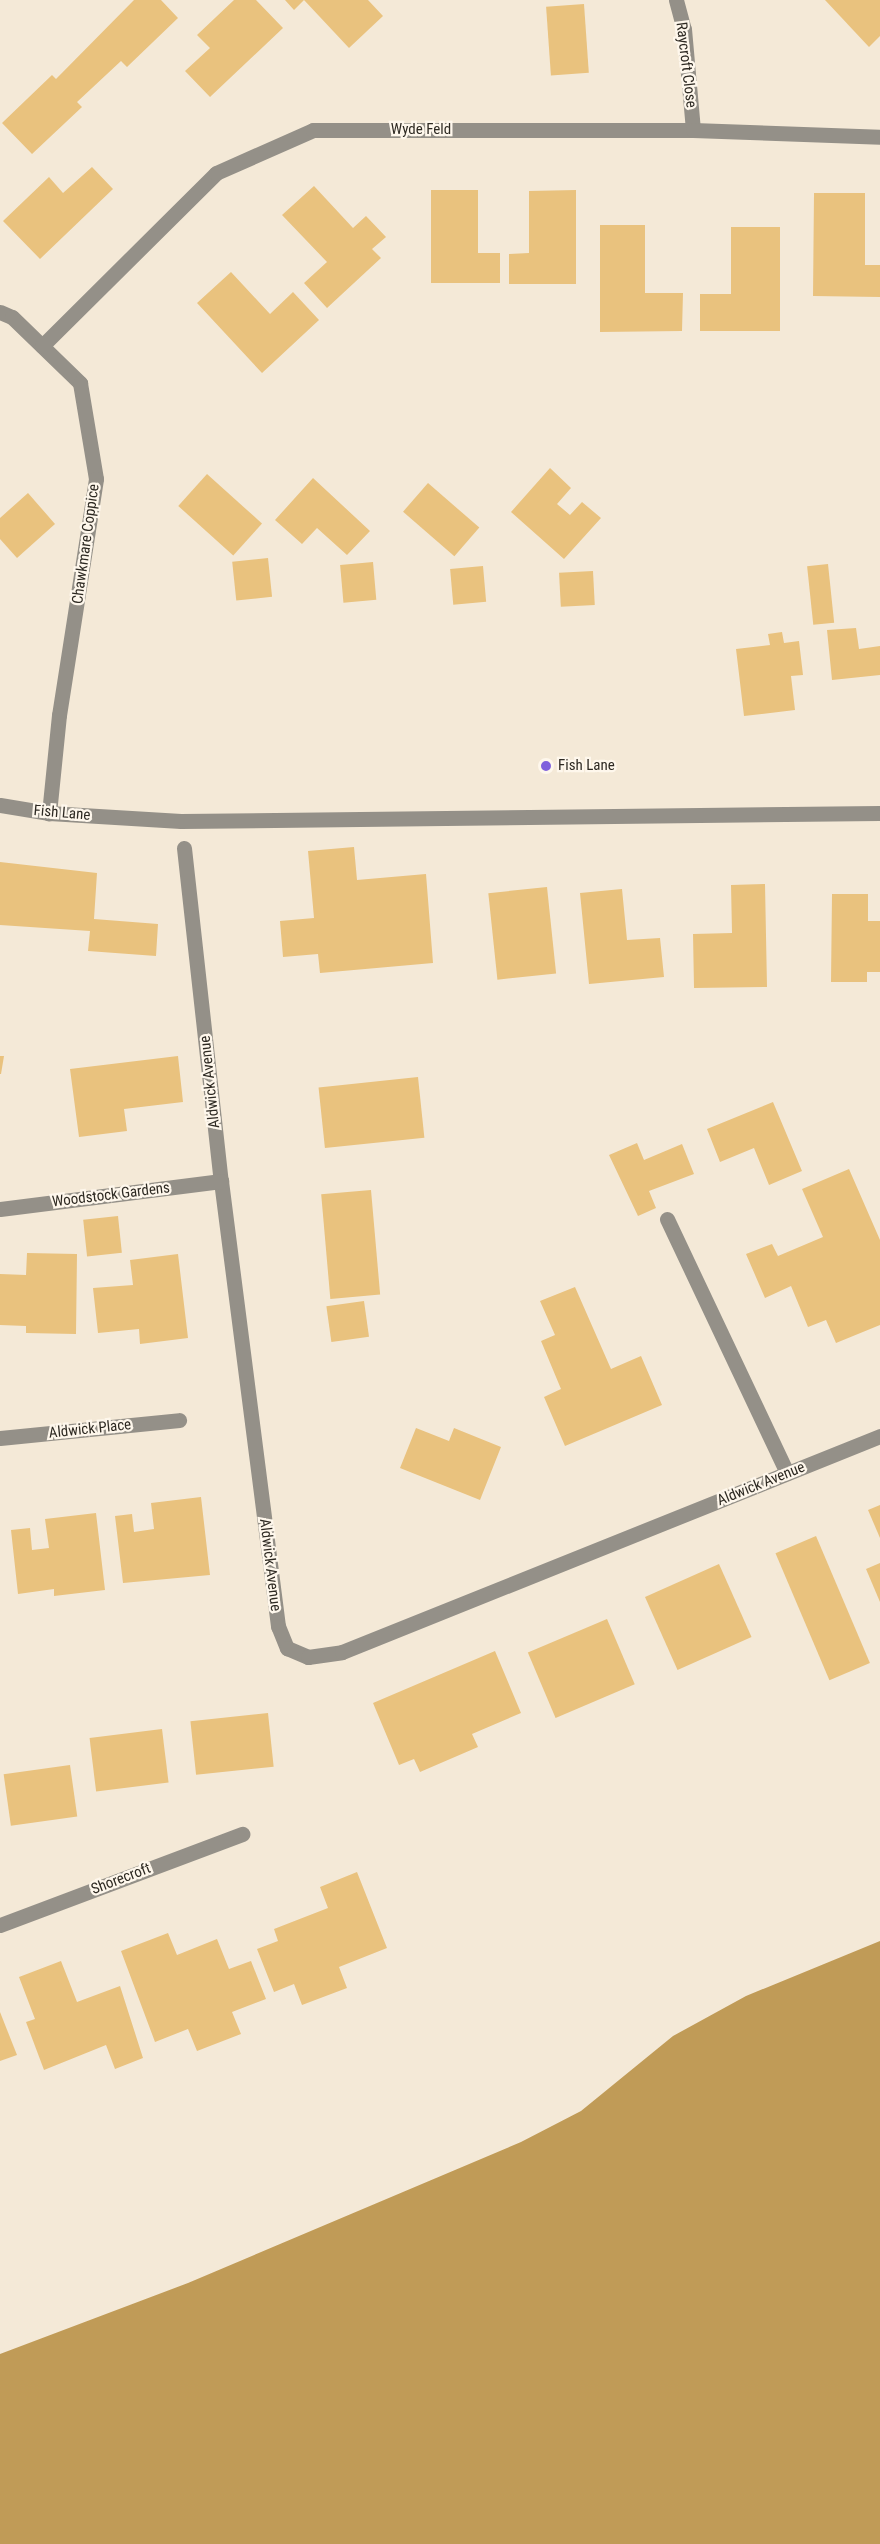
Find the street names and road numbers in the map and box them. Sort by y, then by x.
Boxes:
street label: Raycroft Close [672,21,700,109]
street label: Wyde Feld [391,121,451,139]
street label: Chawkmare Coppice [69,483,103,605]
street label: Fish Lane [33,802,91,824]
street label: Aldwick Avenue [196,1035,224,1129]
street label: Woodstock Gardens [51,1179,171,1211]
street label: Aldwick Place [48,1416,132,1442]
street label: Aldwick Avenue [714,1458,808,1510]
street label: Aldwick Avenue [255,1518,285,1612]
street label: Shorecroft [89,1859,153,1899]

